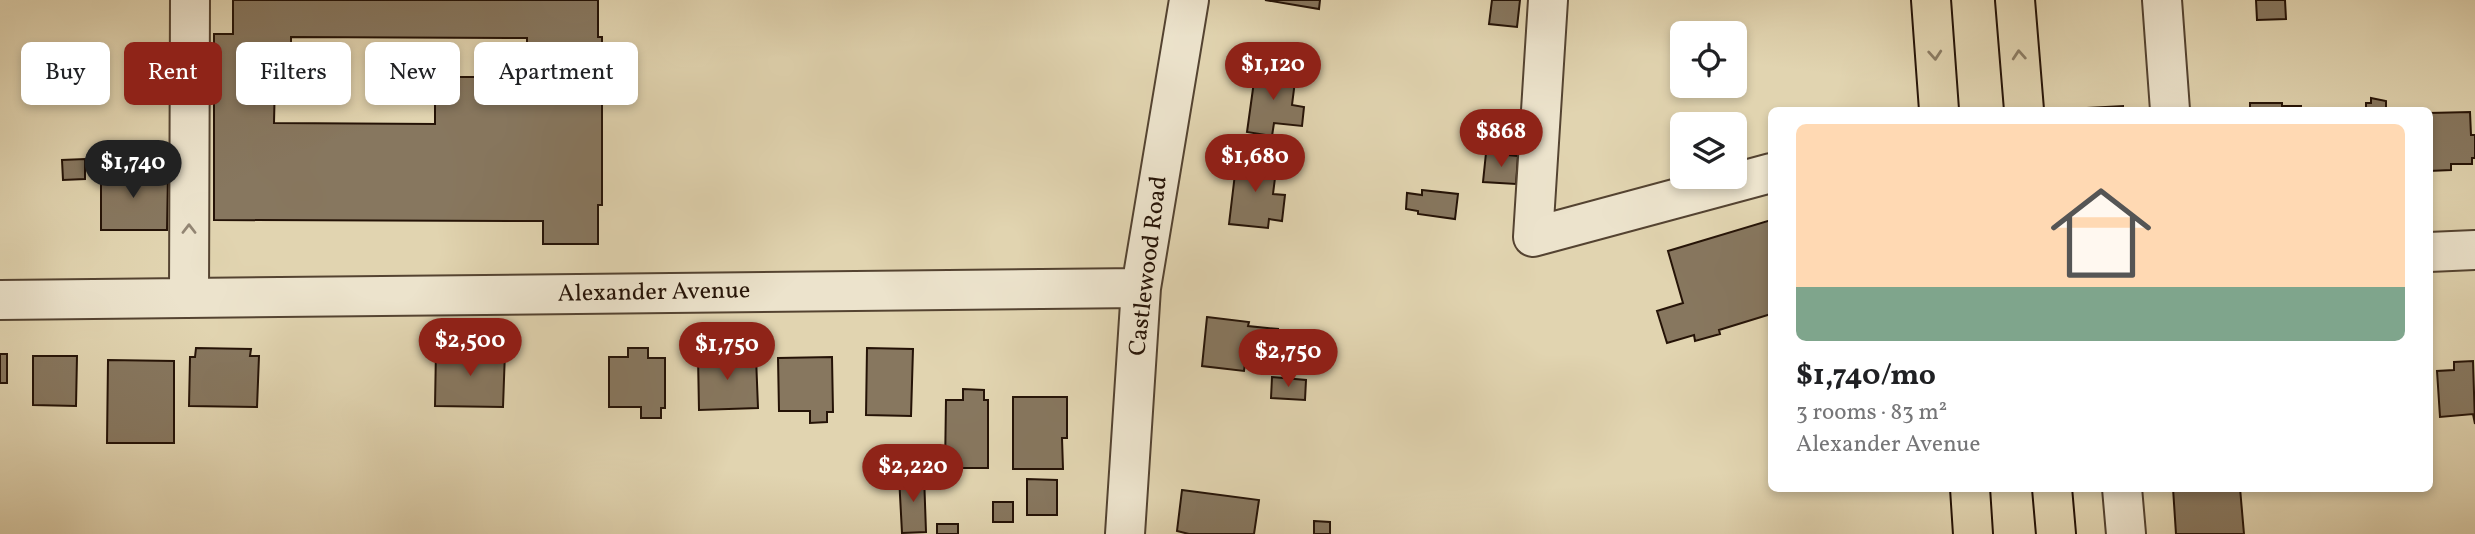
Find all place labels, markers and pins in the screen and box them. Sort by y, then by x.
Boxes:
pin: $1,120 [1216,42,1330,102]
pin: $868 [1460,110,1542,169]
pin: $1,680 [1198,134,1312,194]
pin: $1,740 [76,140,190,200]
pin: $2,500 [413,318,527,378]
pin: $1,750 [670,322,784,382]
pin: $2,750 [1231,330,1345,389]
pin: $2,220 [856,444,970,504]

